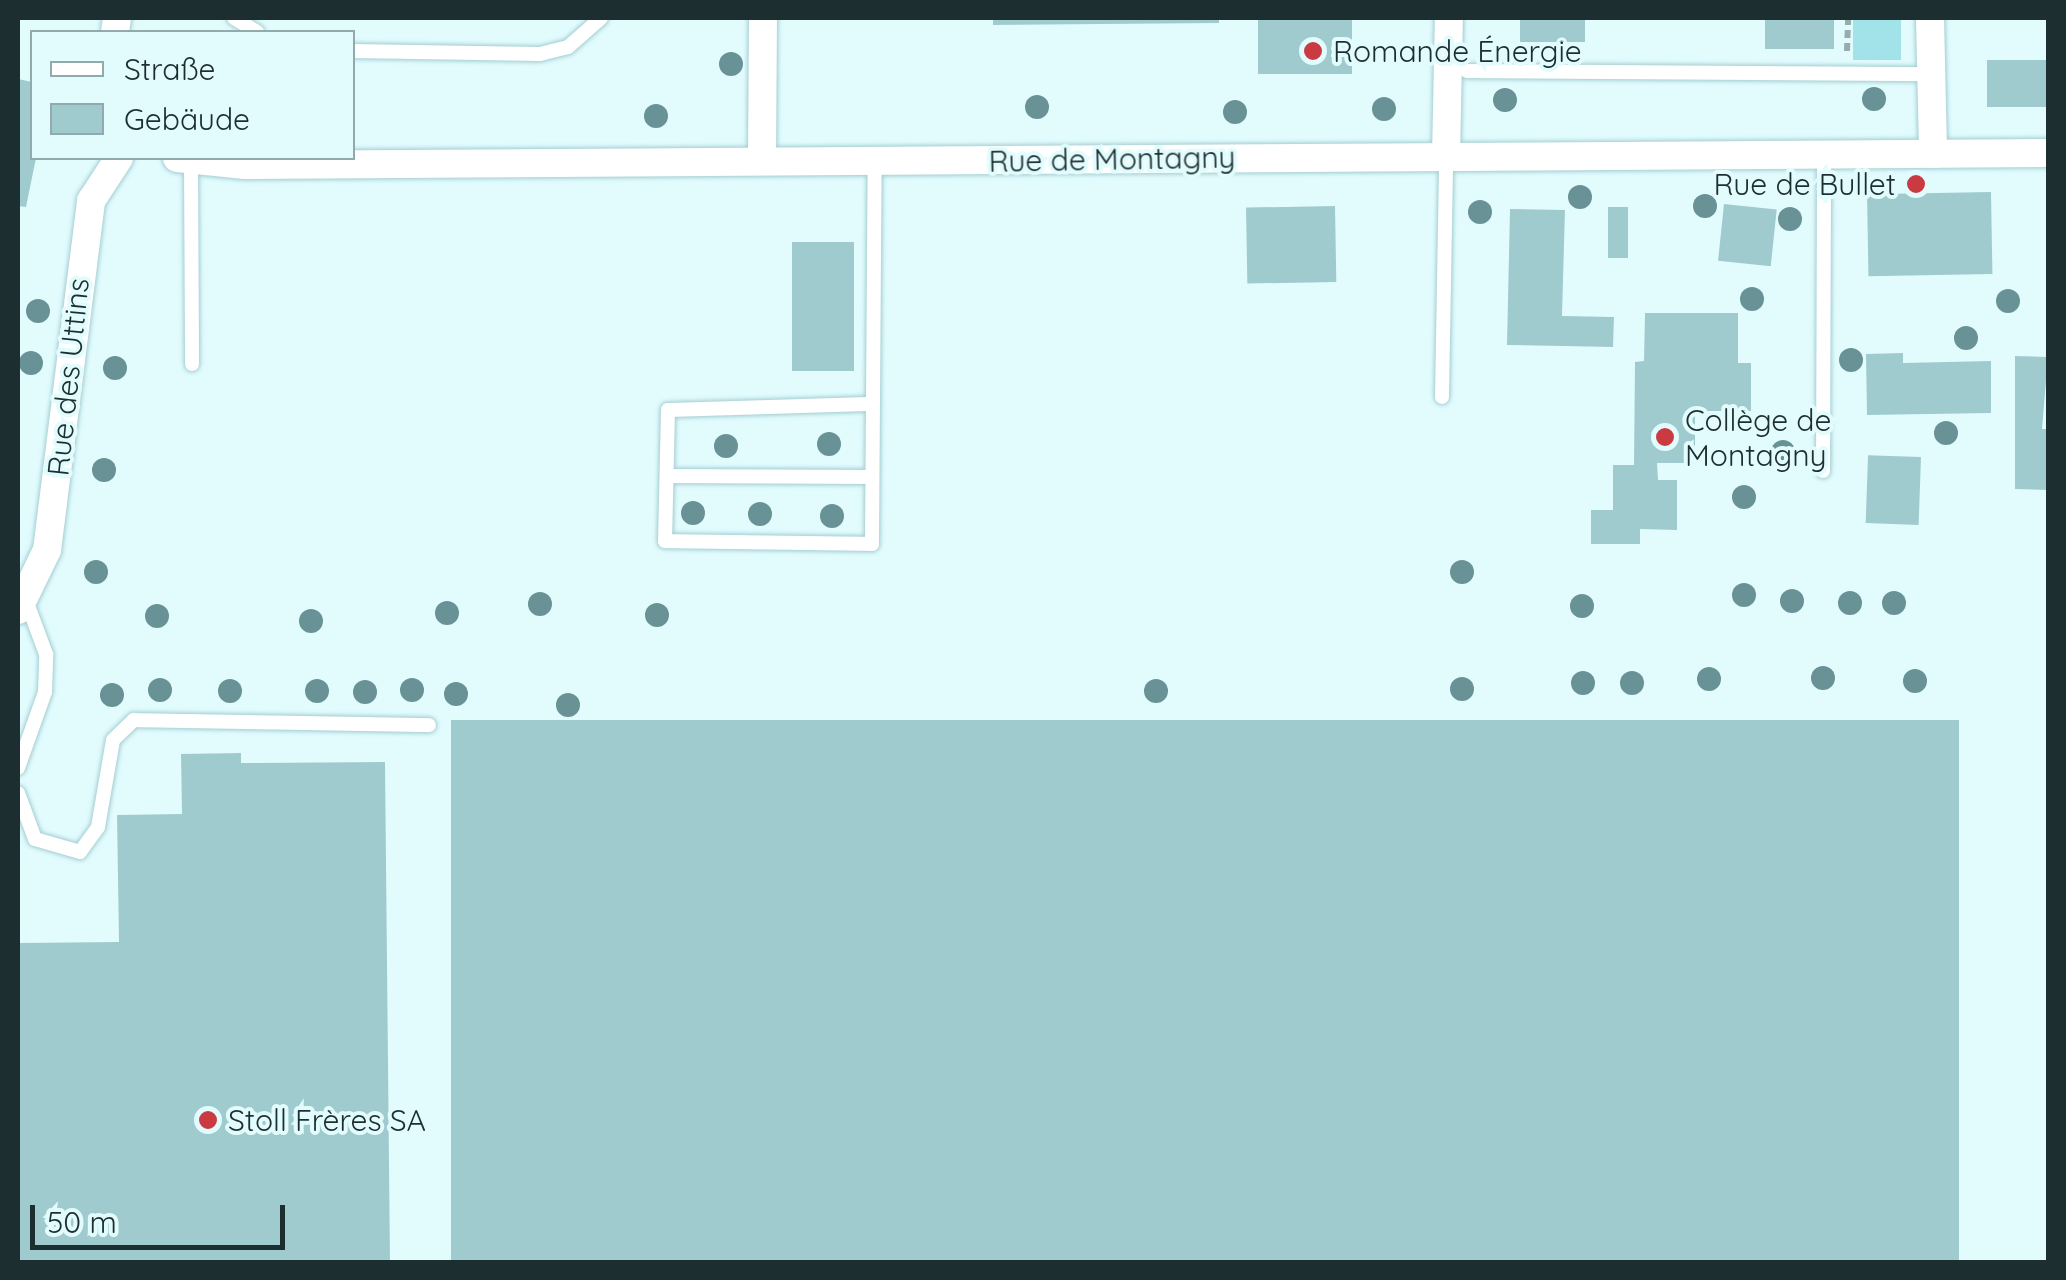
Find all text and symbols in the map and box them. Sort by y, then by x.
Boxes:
legend [30,30,355,160]
place label: Romande Énergie [1333,33,1582,69]
marker: Romande Énergie [1302,40,1324,62]
text: Straße [124,50,216,88]
text: Gebäude [124,100,250,138]
street label: Rue de Montagny [988,139,1236,179]
place label: Rue de Bullet [1713,166,1896,202]
marker: Rue de Bullet [1905,173,1927,195]
street label: Rue des Uttins [40,276,96,478]
place label: Collège de Montagny [1685,402,1831,472]
marker: Collège de Montagny [1654,426,1676,448]
place label: Stoll Frères SA [228,1102,426,1138]
marker: Stoll Frères SA [197,1109,219,1131]
scale bar [35,1185,290,1247]
text: 50 m [47,1203,117,1241]

